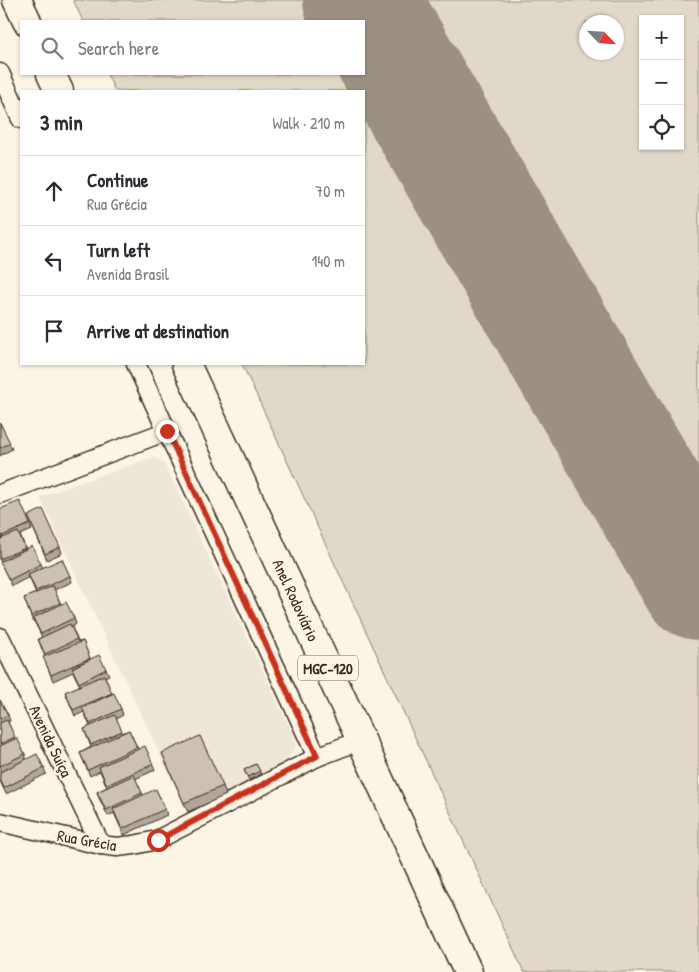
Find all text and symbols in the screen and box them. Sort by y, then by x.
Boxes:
north arrow [579,15,624,60]
map controls [639,15,684,150]
button: + [639,15,684,60]
search box [20,20,365,75]
icon: search [38,34,66,62]
text: Search here [78,35,159,61]
button: − [639,60,684,105]
button: locate [639,105,684,150]
text: 3 min [40,108,83,137]
text: Walk · 210 m [272,112,345,134]
text: Continue [87,167,148,193]
icon: ahead [40,177,68,205]
text: 70 m [315,180,345,202]
text: Rua Grécia [87,193,147,215]
text: Turn left [87,237,150,263]
icon: left [40,247,68,275]
text: 140 m [311,250,345,272]
text: Avenida Brasil [87,263,169,285]
icon: arrive [40,317,68,345]
text: Arrive at destination [87,318,229,344]
route end [156,420,179,443]
street label: Anel Rodoviário [267,555,325,645]
road number: MGC-120 [298,656,358,680]
street label: Avenida Suíça [24,701,78,781]
street label: Rua Grécia [56,824,118,856]
route start [147,829,170,852]

